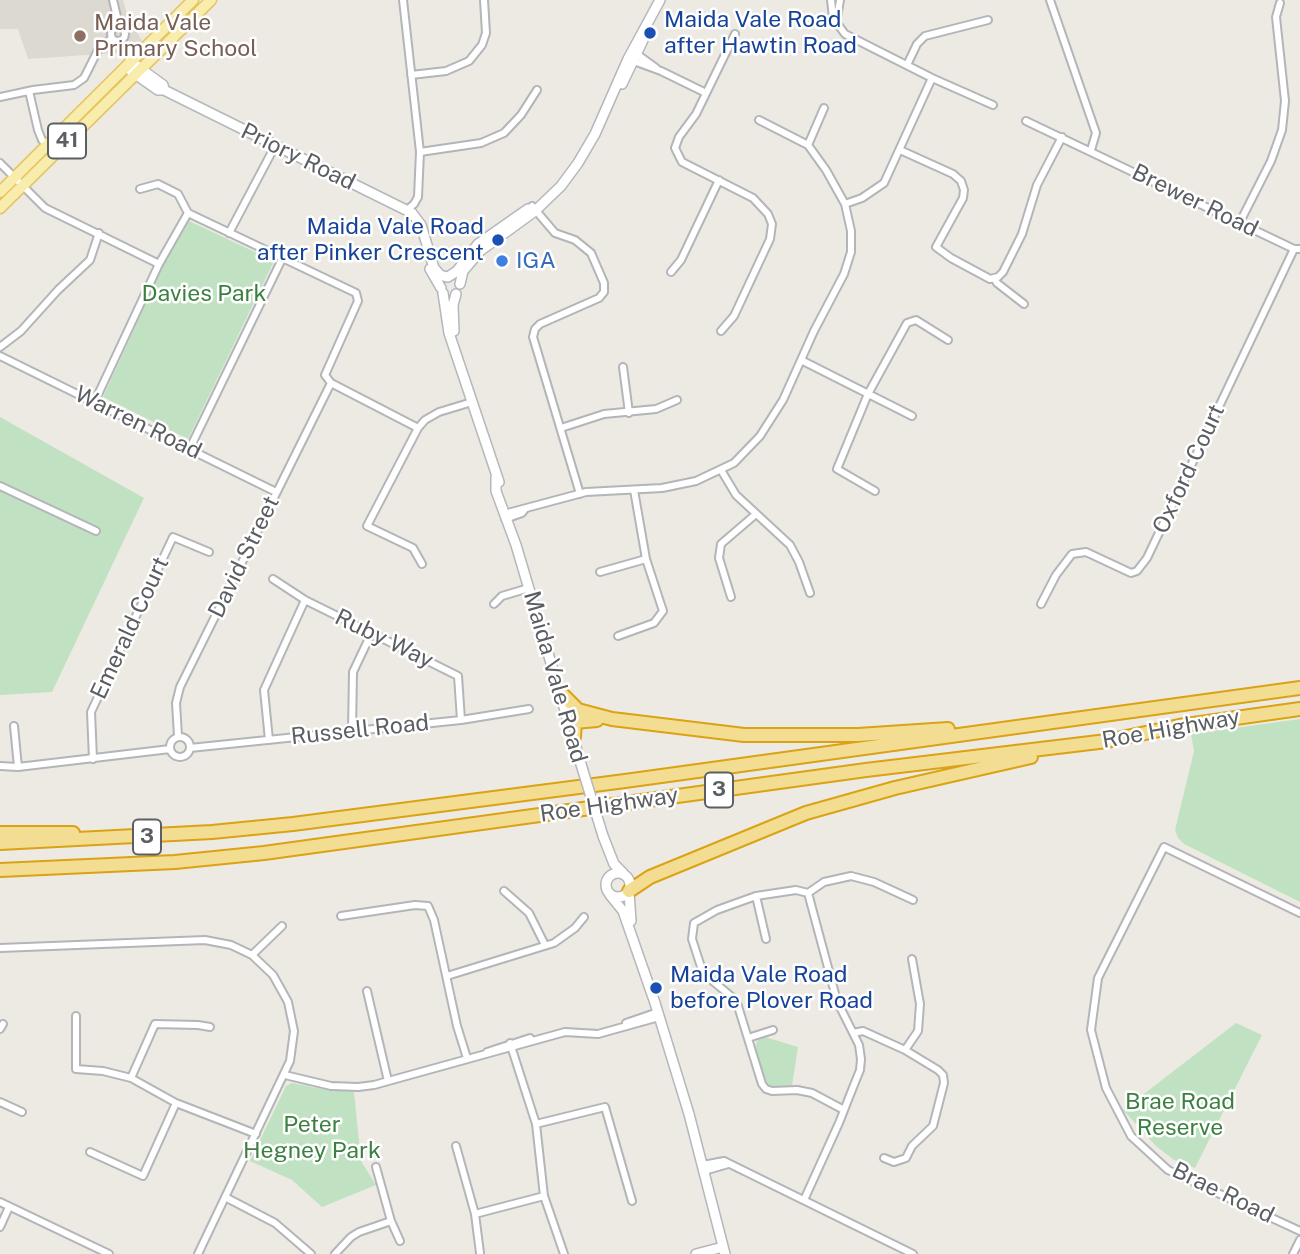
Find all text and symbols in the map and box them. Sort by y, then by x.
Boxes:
place label: Maida Vale Road after Hawtin Road [664,6,857,60]
place label: Maida Vale Primary School [94,9,257,63]
marker: Maida Vale Road after Hawtin Road [642,25,658,41]
marker: Maida Vale Primary School [72,28,88,44]
street label: Priory Road [236,117,360,197]
road number: 41 [48,124,86,158]
street label: Brewer Road [1127,159,1263,243]
place label: Maida Vale Road after Pinker Crescent [257,213,484,267]
marker: Maida Vale Road after Pinker Crescent [490,232,506,248]
place label: IGA [516,247,556,275]
marker: IGA [494,253,510,269]
park label: Davies Park [142,280,266,308]
street label: Warren Road [70,380,206,466]
street label: Oxford Court [1147,400,1231,538]
street label: David Street [203,492,285,622]
street label: Emerald Court [85,552,175,704]
street label: Maida Vale Road [517,588,593,766]
street label: Ruby Way [330,603,438,675]
street label: Roe Highway [1100,703,1242,755]
street label: Russell Road [290,709,430,751]
road number: 3 [705,772,733,808]
street label: Roe Highway [538,782,680,828]
road number: 3 [133,820,161,854]
place label: Maida Vale Road before Plover Road [670,961,873,1015]
marker: Maida Vale Road before Plover Road [648,980,664,996]
park label: Brae Road Reserve [1125,1088,1235,1142]
park label: Peter Hegney Park [243,1111,381,1165]
street label: Brae Road [1168,1157,1278,1229]

